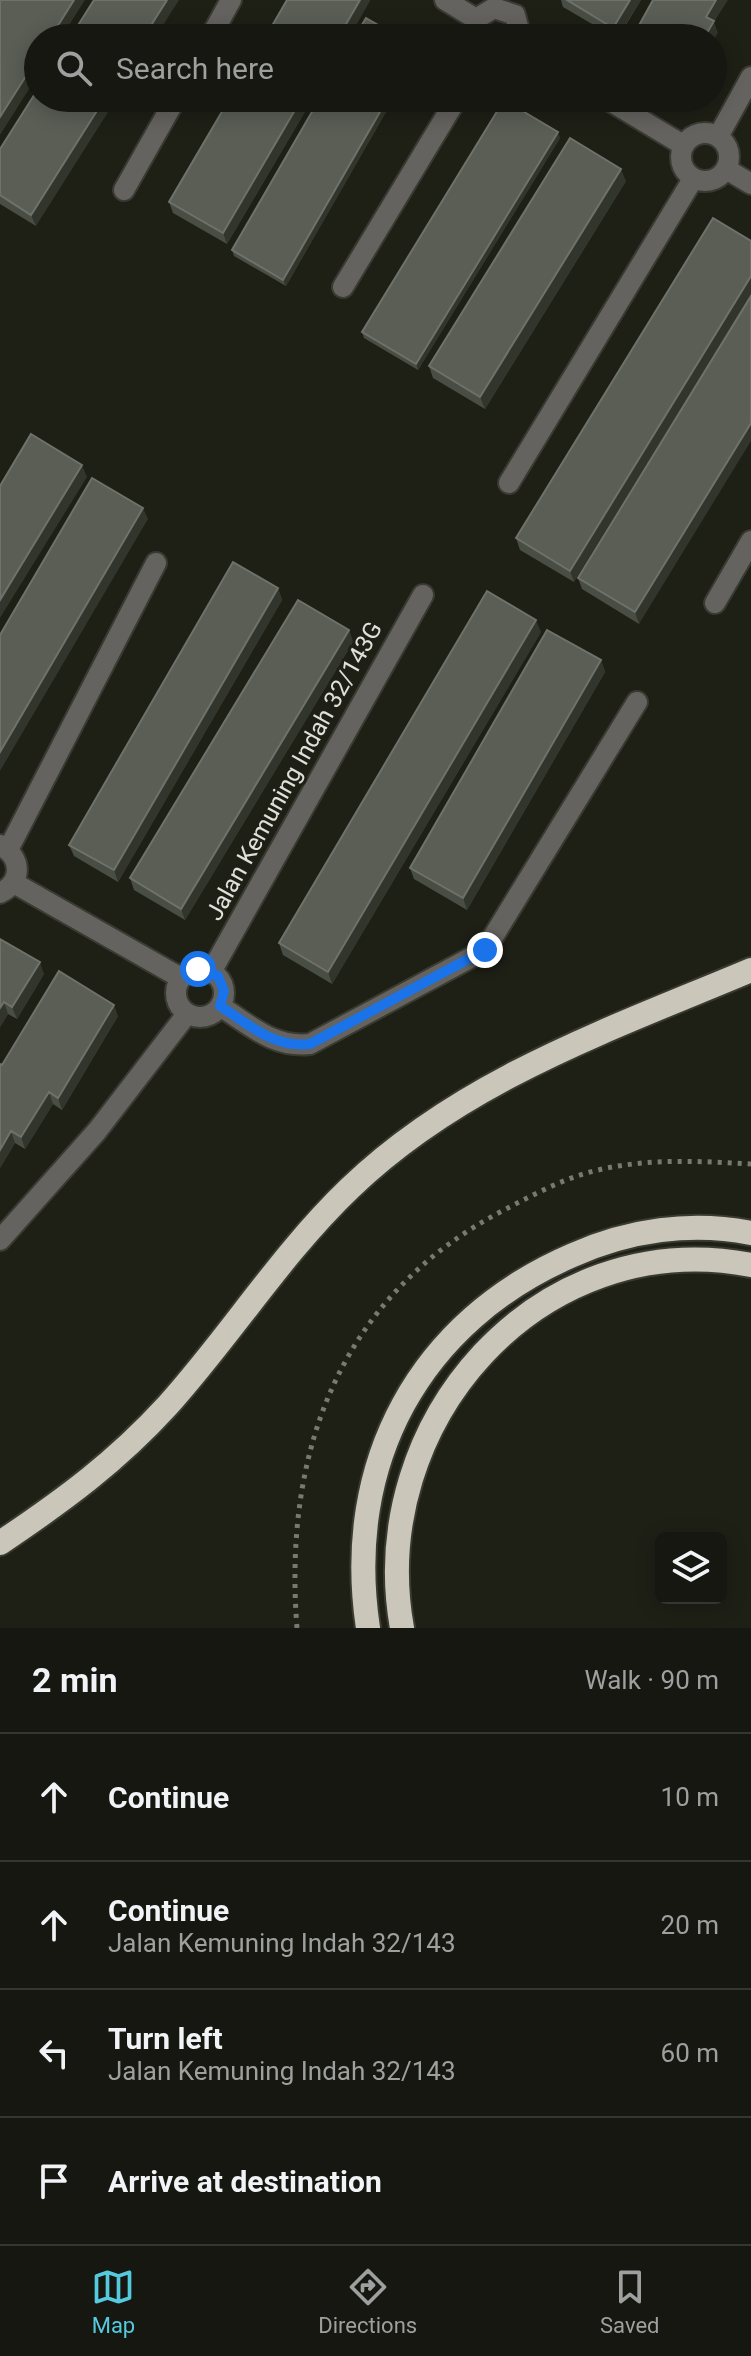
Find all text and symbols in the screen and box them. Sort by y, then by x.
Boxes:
search box [24,24,727,112]
icon: search [52,46,96,90]
text: Search here [116,51,274,86]
street label: Jalan Kemuning Indah 32/143G [200,617,388,925]
route end [467,932,503,968]
route start [180,951,216,987]
map controls [655,1532,727,1604]
button: layers [655,1532,727,1604]
text: 2 min [32,1660,117,1700]
text: Walk · 90 m [585,1665,719,1695]
icon: ahead [32,1775,76,1819]
text: Continue [108,1780,229,1815]
text: 10 m [661,1782,719,1812]
text: Continue [108,1893,229,1928]
icon: ahead [32,1903,76,1947]
text: 20 m [661,1910,719,1940]
text: Jalan Kemuning Indah 32/143 [108,1928,456,1958]
text: Turn left [108,2021,223,2056]
icon: left [32,2031,76,2075]
text: 60 m [661,2038,719,2068]
text: Jalan Kemuning Indah 32/143 [108,2056,456,2086]
icon: arrive [32,2159,76,2203]
text: Arrive at destination [108,2164,382,2199]
tab: Map [91,2265,135,2338]
tab: Directions [318,2265,417,2338]
tab: Saved [600,2265,660,2338]

